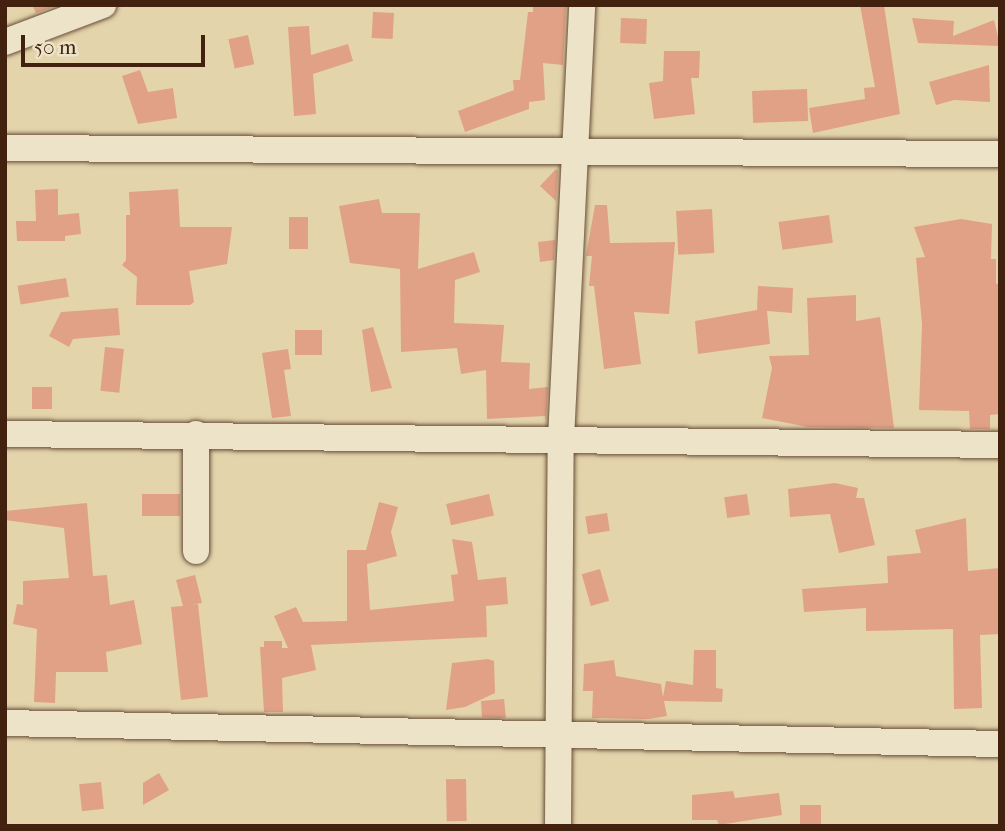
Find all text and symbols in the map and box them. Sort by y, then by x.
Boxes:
scale bar [24,21,208,65]
text: 50 m [34,35,77,59]

